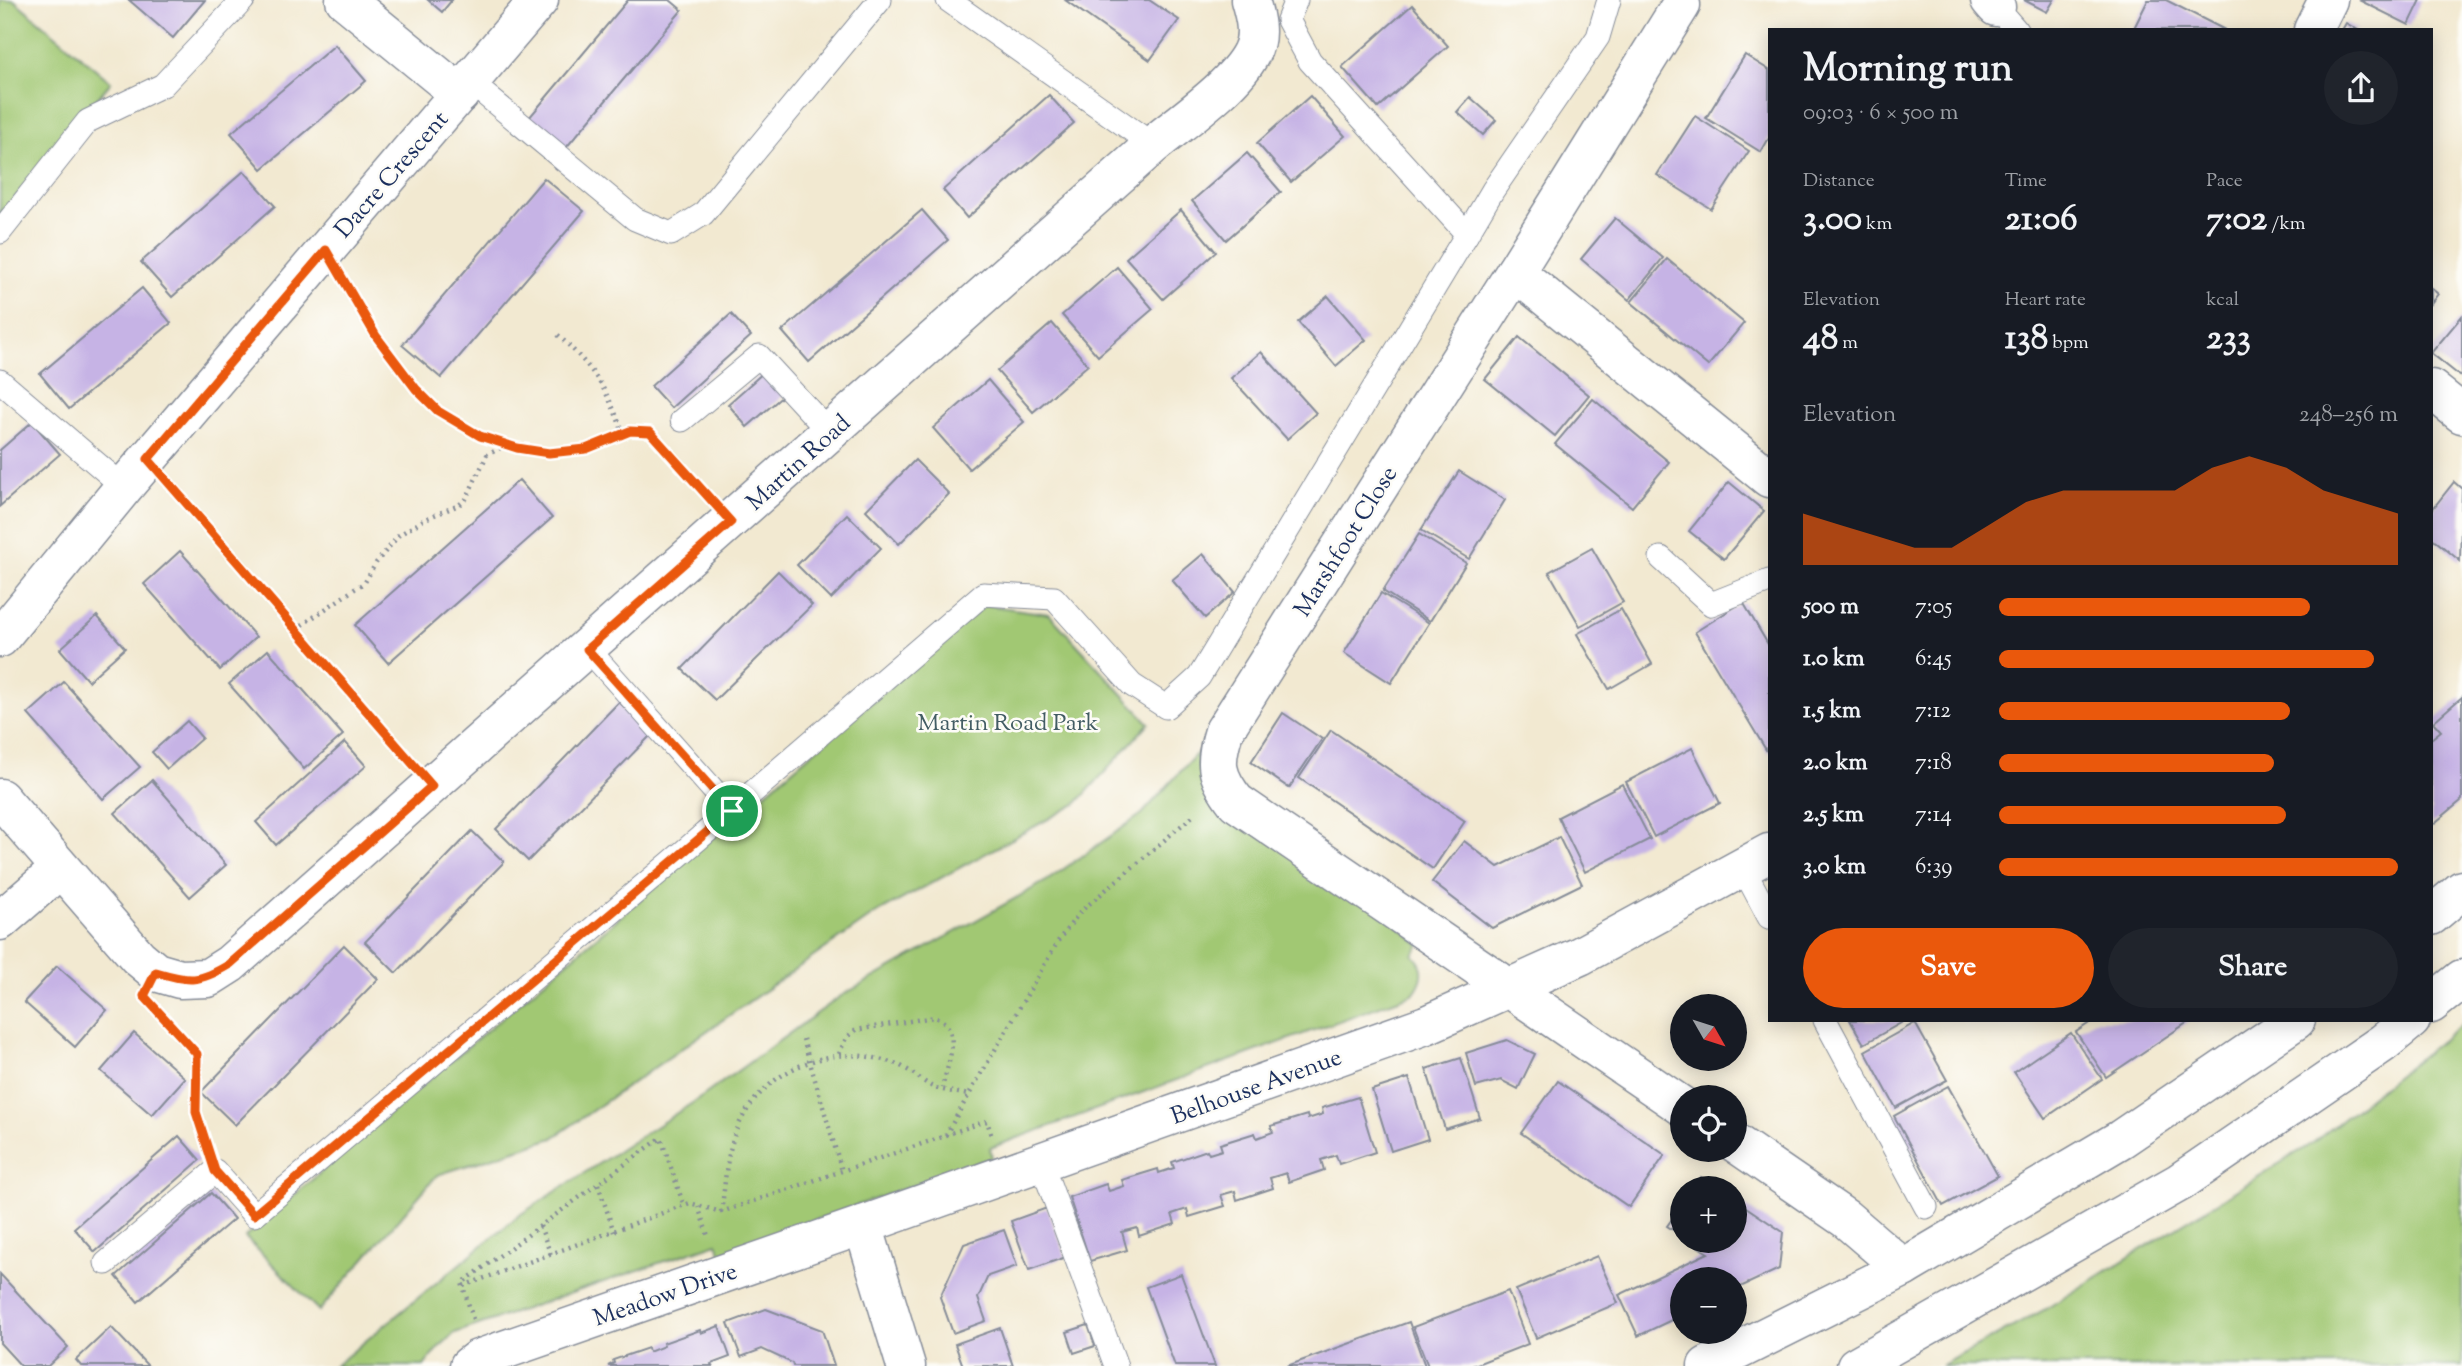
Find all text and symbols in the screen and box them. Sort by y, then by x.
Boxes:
text: Morning run [1803,44,2013,98]
button: share [2324,51,2398,125]
text: 09:03 · 6 × 500 m [1803,97,1959,130]
street label: Dacre Crescent [328,104,457,246]
text: Distance [1803,168,1875,195]
text: Time [2005,168,2047,195]
text: Pace [2206,168,2243,195]
text: 3.00 [1803,195,1862,246]
text: 21:06 [2005,195,2078,246]
text: 7:02 [2206,195,2267,246]
text: km [1862,211,1892,238]
text: /km [2267,211,2306,238]
text: Elevation [1803,287,1880,314]
text: Heart rate [2005,287,2086,314]
text: kcal [2206,287,2239,314]
text: 48 [1803,314,1838,365]
text: 138 [2005,314,2048,365]
text: 233 [2206,314,2251,365]
text: m [1838,330,1858,357]
text: bpm [2048,330,2089,357]
text: Elevation [1803,399,1896,432]
text: 248–256 m [2299,399,2398,432]
street label: Martin Road [740,407,859,520]
street label: Marshfoot Close [1287,460,1407,624]
text: 500 m [1803,591,1859,624]
text: 7:05 [1915,591,1952,624]
text: 1.0 km [1803,643,1865,676]
text: 6:45 [1915,643,1952,676]
text: 1.5 km [1803,695,1861,728]
text: 7:12 [1915,695,1951,728]
park label: Martin Road Park [917,707,1099,741]
text: 2.0 km [1803,747,1868,780]
text: 7:18 [1915,747,1952,780]
pin [702,781,762,841]
icon: arrive [713,792,751,830]
text: 2.5 km [1803,799,1864,832]
text: 7:14 [1915,799,1952,832]
text: 3.0 km [1803,851,1866,884]
text: 6:39 [1915,851,1952,884]
button: Save [1803,928,2094,1008]
button: Share [2108,928,2398,1008]
north arrow [1670,994,1746,1071]
map controls [1670,994,1747,1344]
street label: Belhouse Avenue [1166,1041,1347,1135]
button: locate [1670,1085,1747,1162]
button: + [1670,1176,1747,1253]
street label: Meadow Drive [589,1255,742,1336]
button: − [1670,1267,1747,1344]

